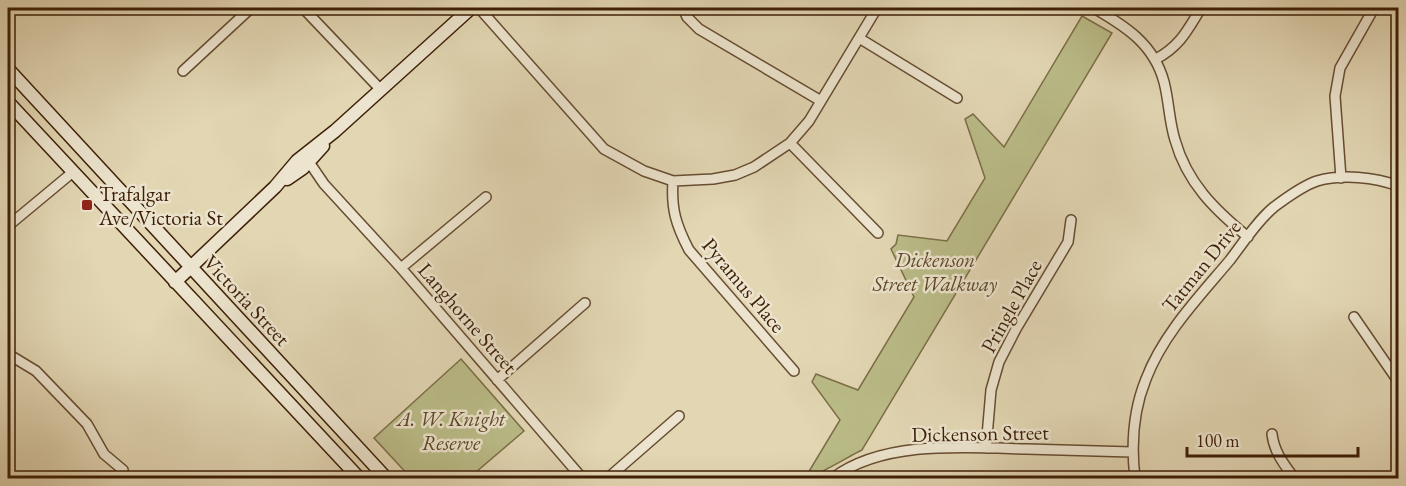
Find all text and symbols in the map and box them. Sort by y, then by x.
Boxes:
place label: Trafalgar Ave/Victoria St [98,180,223,231]
marker: Trafalgar Ave/Victoria St [80,198,94,212]
street label: Tatman Drive [1155,214,1247,318]
street label: Pyramus Place [696,232,792,338]
park label: Dickenson Street Walkway [872,246,998,297]
street label: Victoria Street [198,249,296,352]
street label: Pringle Place [974,255,1048,357]
street label: Langhorne Street [412,257,524,379]
park label: A. W. Knight Reserve [395,405,506,456]
street label: Dickenson Street [911,418,1049,448]
scale bar [1187,420,1358,458]
text: 100 m [1196,429,1240,452]

